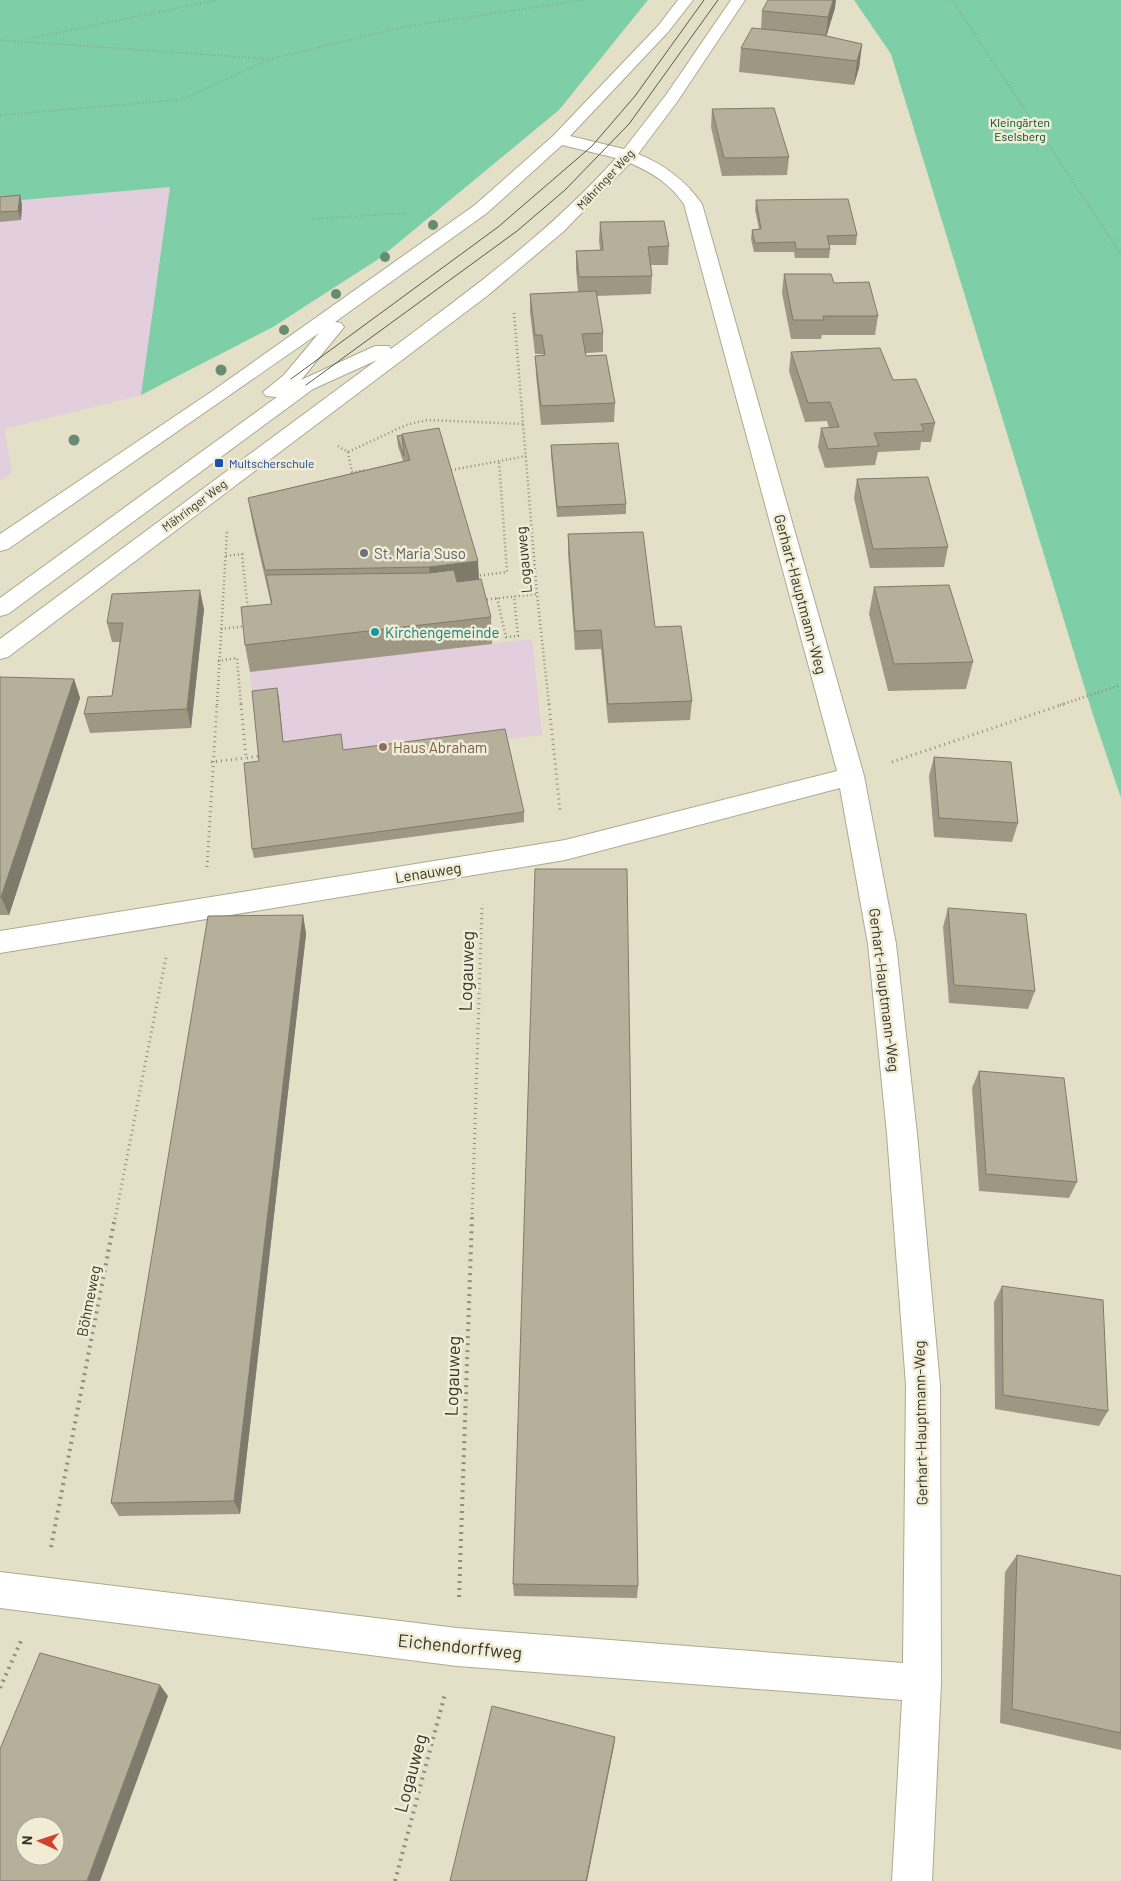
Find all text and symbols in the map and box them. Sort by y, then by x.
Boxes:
park label: Kleingärten Eselsberg [990,115,1050,143]
street label: Mähringer Weg [573,146,637,212]
place label: Multscherschule [229,456,314,470]
marker: Multscherschule [213,457,225,469]
street label: Mähringer Weg [159,476,229,534]
street label: Gerhart-Hauptmann-Weg [771,512,831,676]
street label: Logauweg [511,526,535,594]
place label: St. Maria Suso [374,544,466,562]
marker: St. Maria Suso [358,547,370,559]
place label: Kirchengemeinde [385,623,500,641]
marker: Kirchengemeinde [369,626,381,638]
place label: Haus Abraham [393,738,487,756]
marker: Haus Abraham [377,741,389,753]
street label: Lenauweg [394,858,462,886]
street label: Gerhart-Hauptmann-Weg [866,907,904,1073]
street label: Logauweg [454,930,478,1012]
street label: Böhmeweg [72,1264,104,1338]
street label: Logauweg [440,1335,464,1417]
street label: Gerhart-Hauptmann-Weg [910,1340,930,1506]
street label: Eichendorffweg [397,1629,523,1663]
street label: Logauweg [389,1731,431,1815]
north arrow [15,1816,65,1866]
text: N [18,1835,35,1845]

